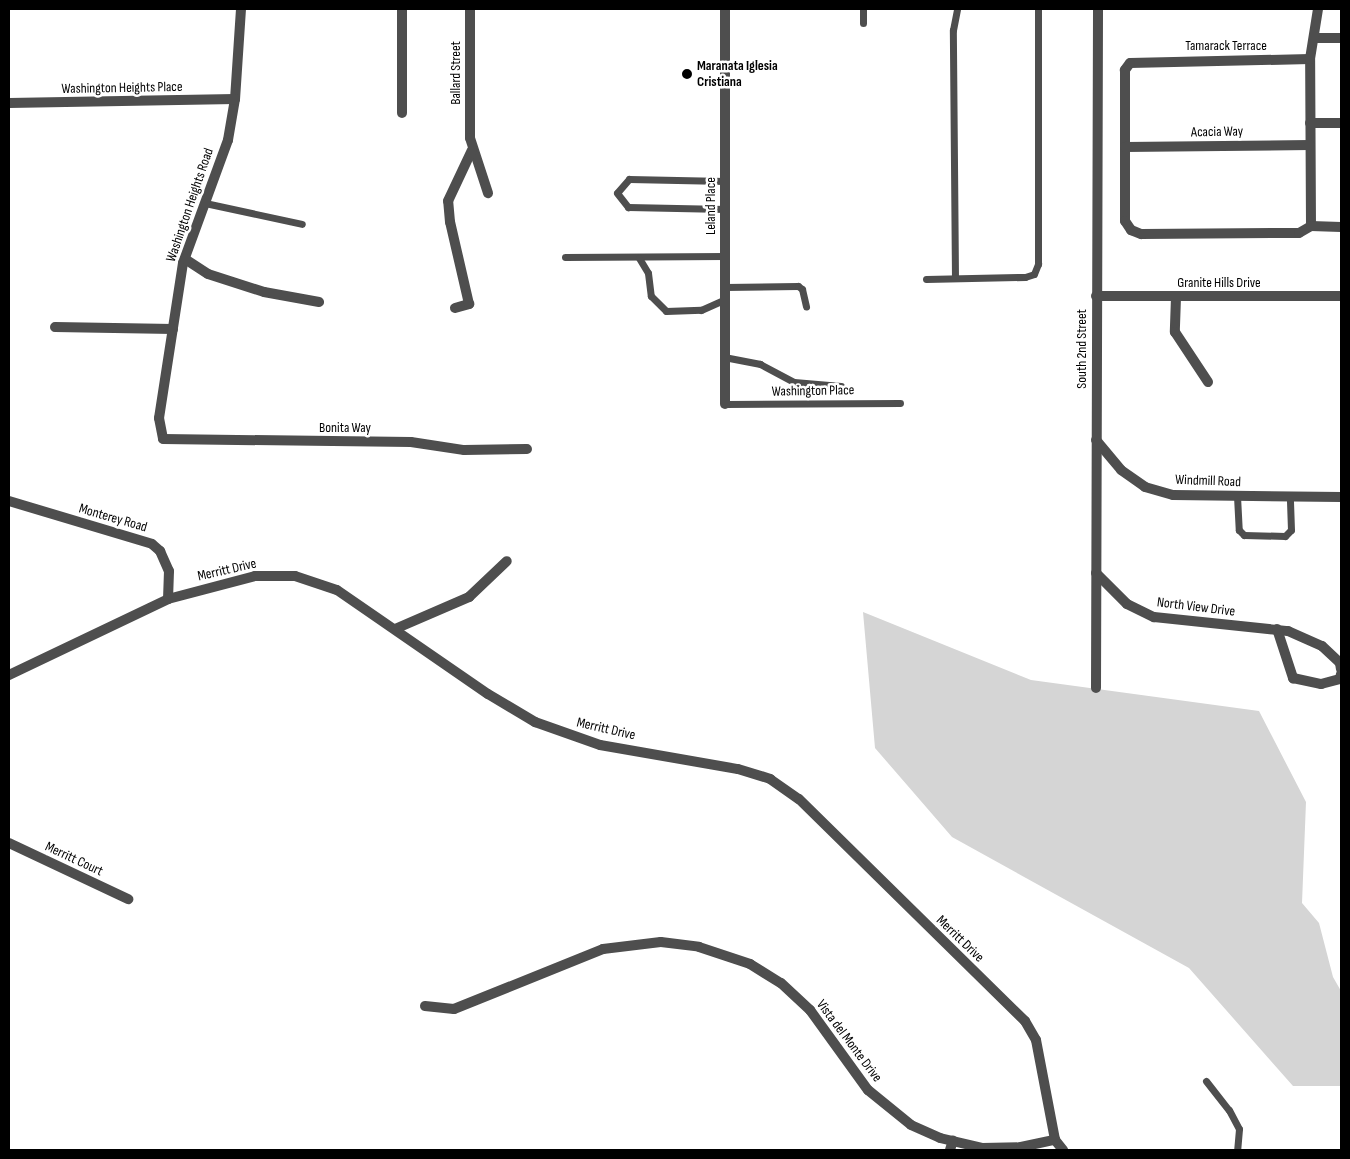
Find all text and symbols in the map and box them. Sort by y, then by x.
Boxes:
street label: Tamarack Terrace [1185,38,1267,54]
street label: Ballard Street [448,41,464,105]
place label: Maranata Iglesia Cristiana [697,58,778,90]
marker: Maranata Iglesia Cristiana [681,68,693,80]
street label: Washington Heights Place [61,79,183,97]
street label: Acacia Way [1191,123,1243,141]
street label: Washington Heights Road [163,146,217,264]
street label: Leland Place [703,177,719,235]
street label: Granite Hills Drive [1177,275,1261,291]
street label: South 2nd Street [1074,309,1090,389]
street label: Washington Place [772,382,854,400]
street label: Bonita Way [319,420,371,436]
street label: Windmill Road [1175,471,1241,491]
street label: Monterey Road [77,500,149,536]
street label: Merritt Drive [196,555,258,585]
street label: North View Drive [1156,594,1236,620]
street label: Merritt Drive [575,714,637,744]
street label: Merritt Court [42,838,106,880]
street label: Merritt Drive [933,912,987,966]
street label: Vista del Monte Drive [813,997,885,1085]

